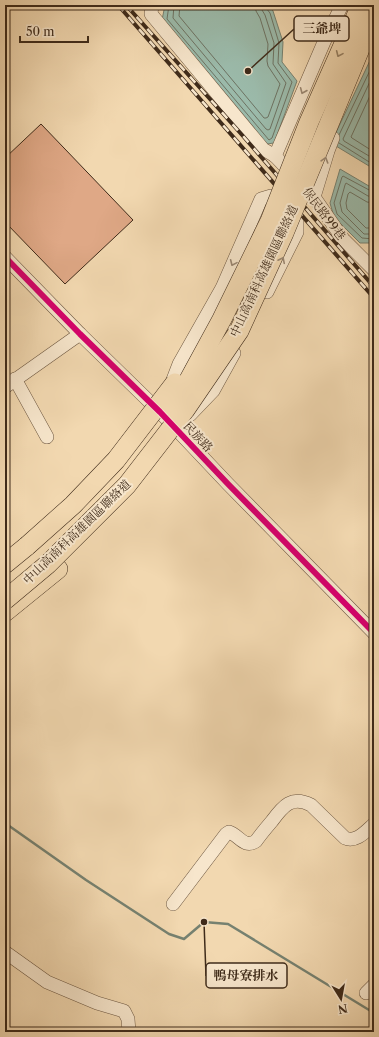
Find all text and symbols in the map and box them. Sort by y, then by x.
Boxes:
callout: 三爺埤 [294,16,349,41]
scale bar [20,18,88,44]
text: 三爺埤 [302,20,342,36]
text: 50 m [26,24,55,39]
one-way arrow [336,49,344,57]
one-way arrow [299,88,307,95]
one-way arrow [320,157,329,164]
street label: 保民路99巷 [300,184,349,243]
street label: 中山高南科高雄園區聯絡道 [226,202,301,339]
one-way arrow [278,257,285,264]
one-way arrow [230,258,238,266]
street label: 民族路 [181,418,216,455]
street label: 中山高南科高雄園區聯絡道 [20,476,134,587]
callout: 鴨母寮排水 [206,963,287,988]
text: 鴨母寮排水 [213,967,279,983]
north arrow [321,979,361,1019]
text: N [336,1001,349,1017]

